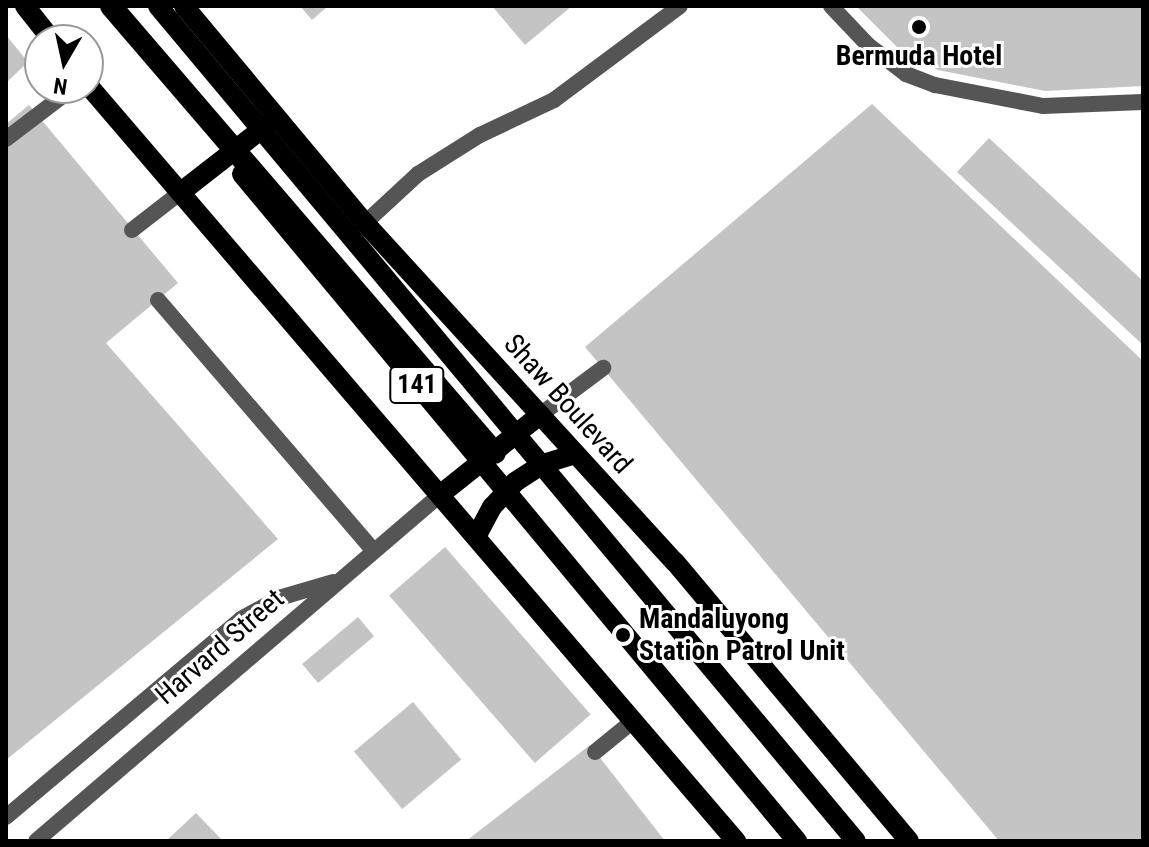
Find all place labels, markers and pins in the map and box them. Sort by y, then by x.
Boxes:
marker: Bermuda Hotel [910,18,928,36]
place label: Bermuda Hotel [836,39,1002,73]
place label: Mandaluyong Station Patrol Unit [639,602,845,668]
marker: Mandaluyong Station Patrol Unit [614,626,632,644]

